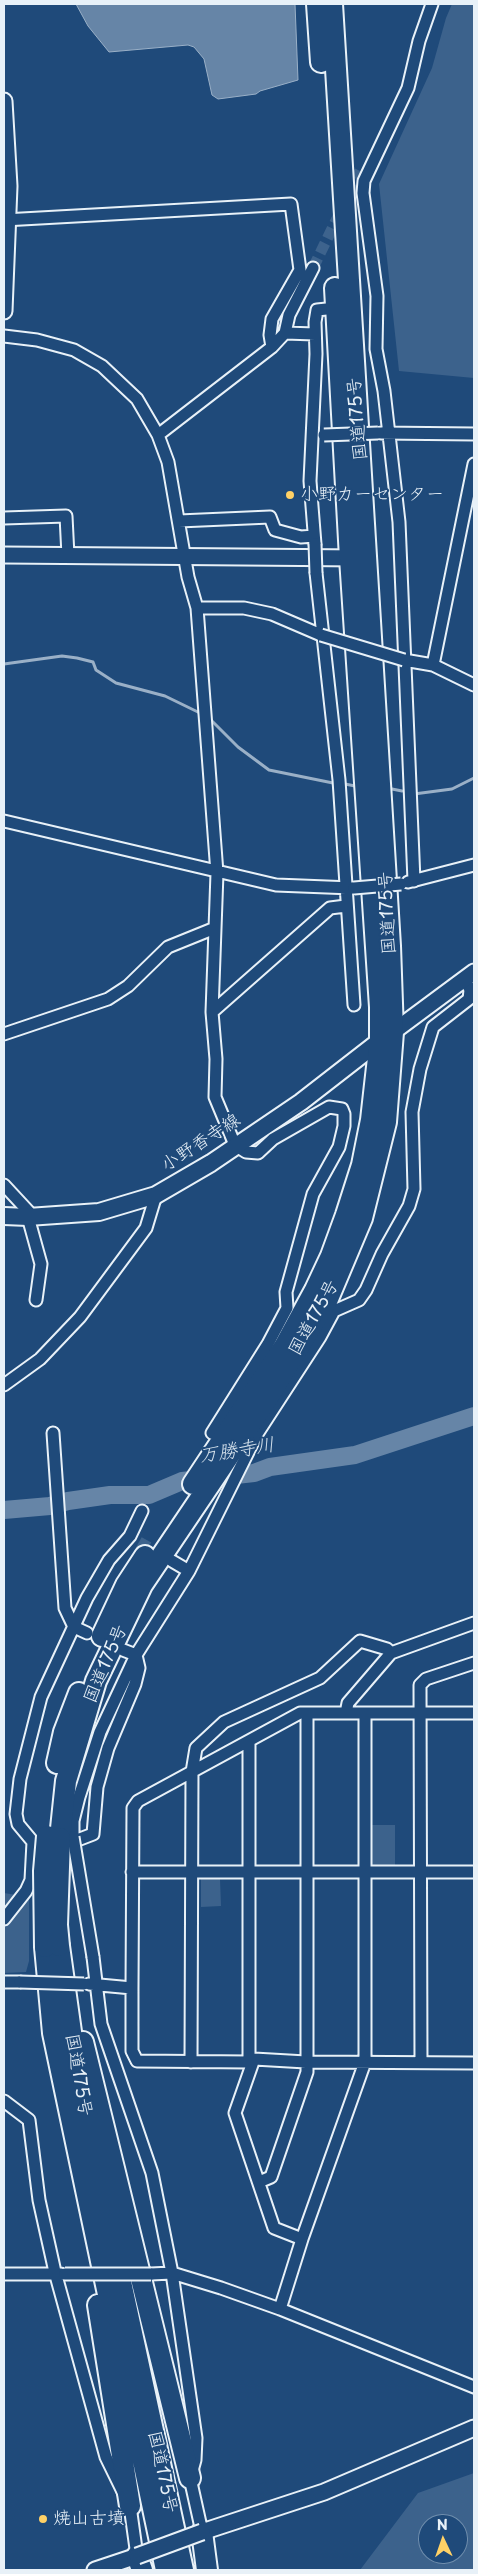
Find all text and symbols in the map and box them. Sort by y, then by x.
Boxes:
street label: 国道175号 [344,377,372,461]
place label: 小野カーセンター [300,484,444,506]
marker: 小野カーセンター [284,489,296,501]
street label: 国道175号 [375,871,401,955]
street label: 小野香寺線 [157,1109,245,1177]
street label: 国道175号 [284,1276,344,1360]
water label: 万勝寺川 [198,1434,276,1468]
street label: 国道175号 [80,1621,132,1707]
street label: 国道175号 [60,2032,96,2118]
street label: 国道175号 [143,2429,181,2515]
place label: 焼山古墳 [53,2508,125,2530]
marker: 焼山古墳 [37,2513,49,2525]
north arrow [418,2514,468,2564]
text: N [436,2514,448,2535]

